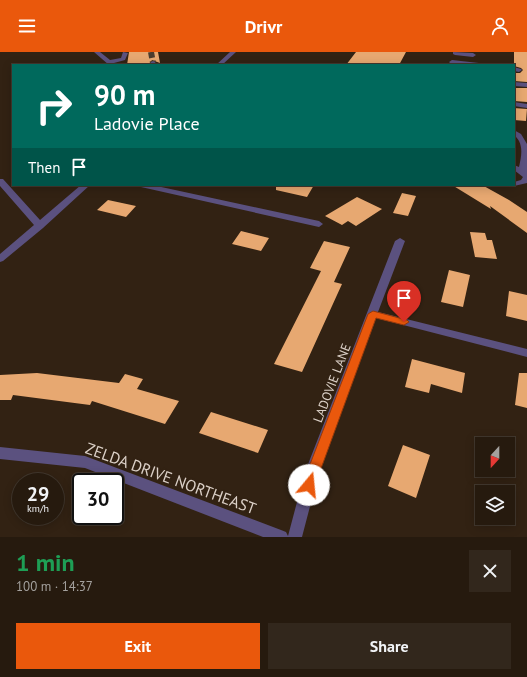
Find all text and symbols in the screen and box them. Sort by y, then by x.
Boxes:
icon: menu [16,15,38,37]
text: Drivr [245,15,282,38]
icon: person [489,15,511,37]
text: 90 m [94,76,155,113]
icon: right [28,80,80,132]
text: Ladovie Place [94,112,200,135]
icon: arrive [68,156,90,178]
text: Then [28,158,60,177]
pin [387,281,421,322]
icon: arrive [393,287,415,309]
street label: LADOVIE LANE [309,341,355,425]
north arrow [475,437,515,477]
map controls [475,437,515,525]
street label: ZELDA DRIVE NORTHEAST [83,438,259,518]
position arrow [288,464,330,506]
speed limit sign: 30 [72,473,124,525]
text: 29 [27,481,49,507]
button: layers [475,485,515,525]
text: km/h [27,502,49,515]
text: 1 min [16,547,75,578]
button: close [469,550,511,592]
text: 100 m · 14:37 [16,578,93,595]
button: Exit [16,623,260,669]
button: Share [268,623,511,669]

